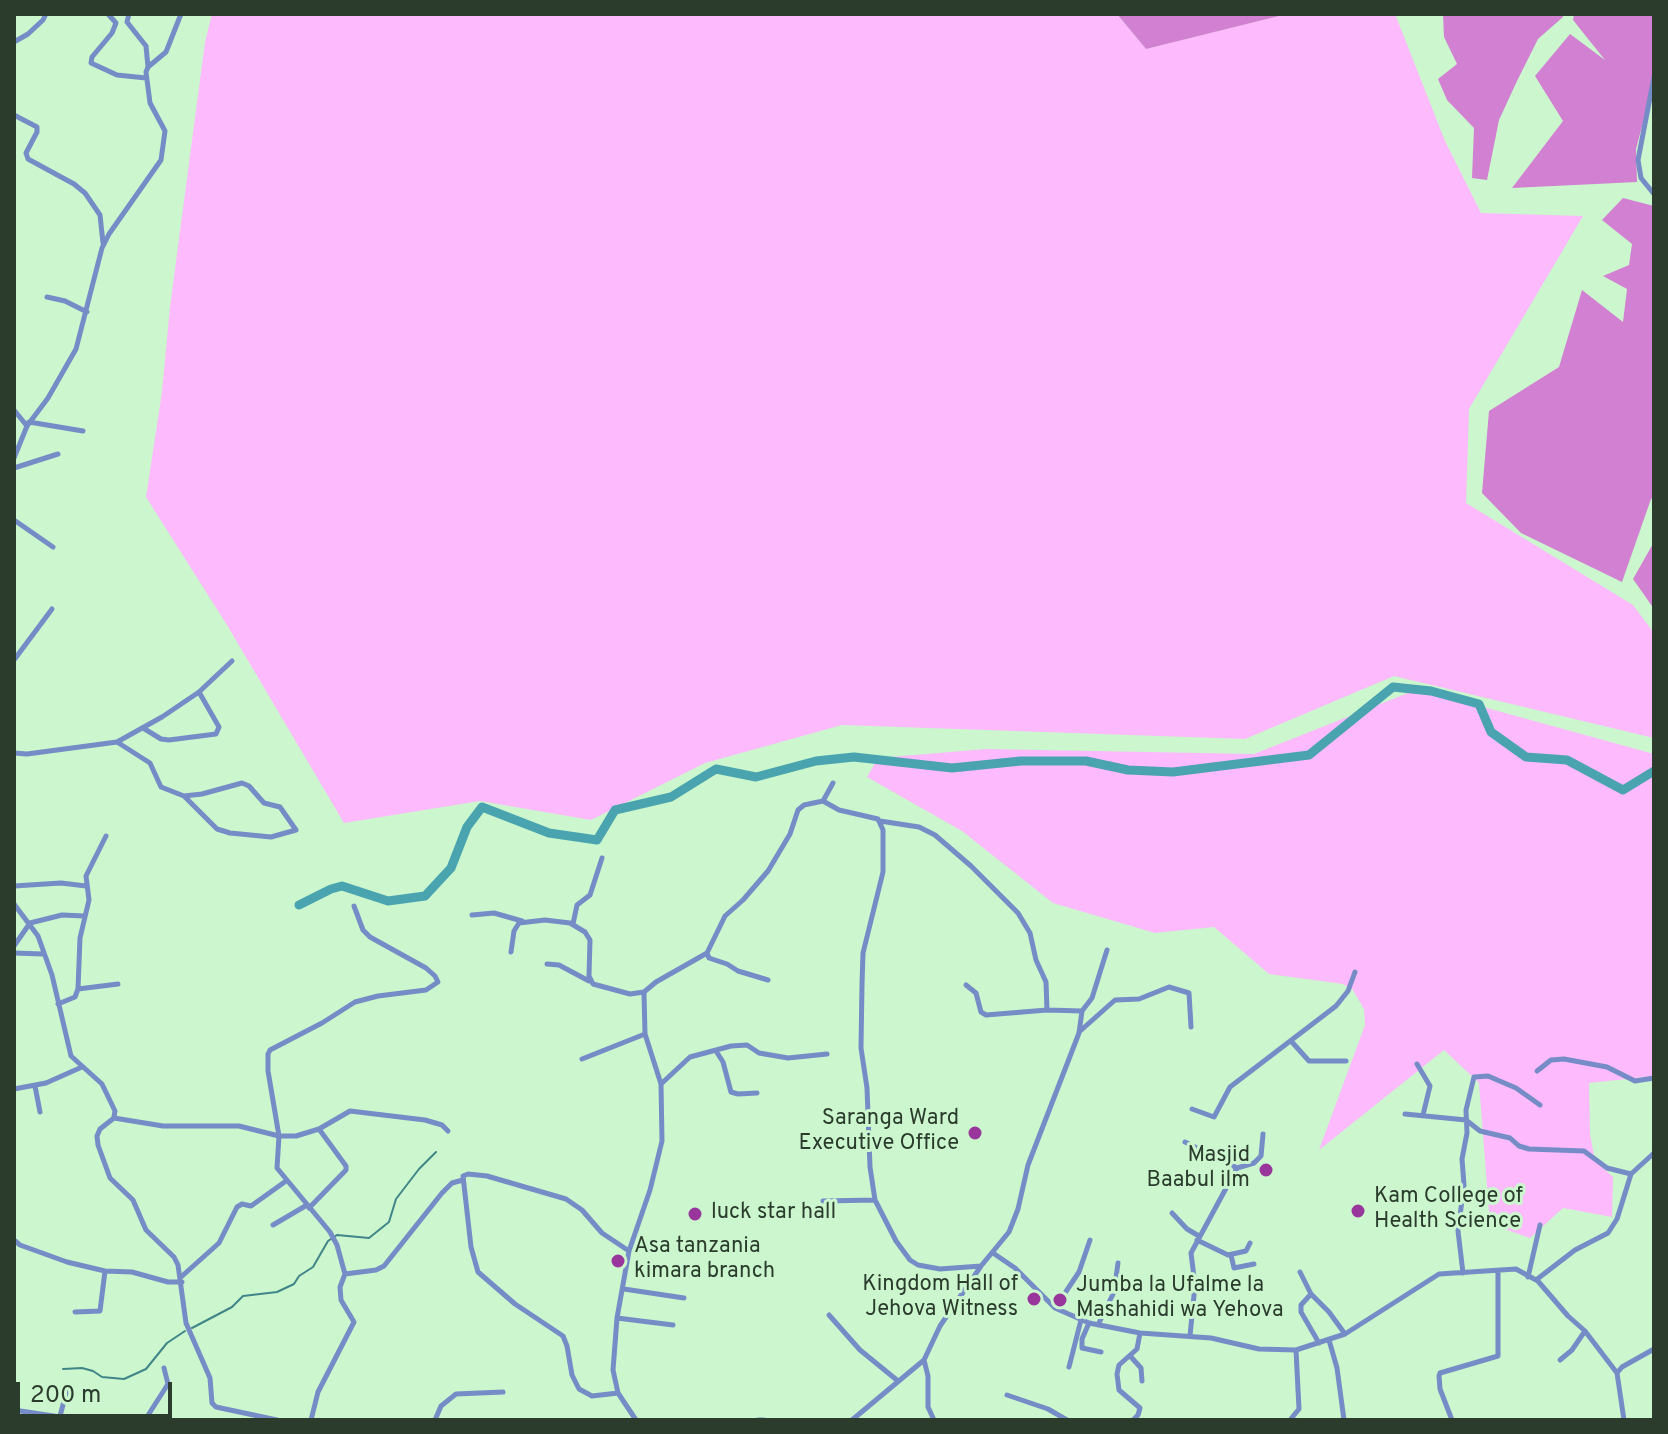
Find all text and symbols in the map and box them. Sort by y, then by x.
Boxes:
place label: Saranga Ward Executive Office [799,1107,959,1158]
marker: Saranga Ward Executive Office [966,1124,984,1142]
place label: Masjid Baabul ilm [1146,1144,1250,1196]
marker: Masjid Baabul ilm [1257,1161,1275,1179]
place label: Kam College of Health Science [1374,1185,1523,1236]
place label: luck star hall [711,1201,836,1227]
marker: Kam College of Health Science [1349,1202,1367,1220]
marker: luck star hall [686,1205,704,1223]
place label: Asa tanzania kimara branch [634,1235,775,1286]
marker: Asa tanzania kimara branch [609,1252,627,1270]
place label: Kingdom Hall of Jehova Witness [862,1273,1018,1324]
place label: Jumba la Ufalme la Mashahidi wa Yehova [1076,1274,1283,1326]
marker: Kingdom Hall of Jehova Witness [1025,1290,1043,1308]
marker: Jumba la Ufalme la Mashahidi wa Yehova [1051,1291,1069,1309]
scale bar [20,1366,176,1416]
text: 200 m [30,1381,101,1411]

